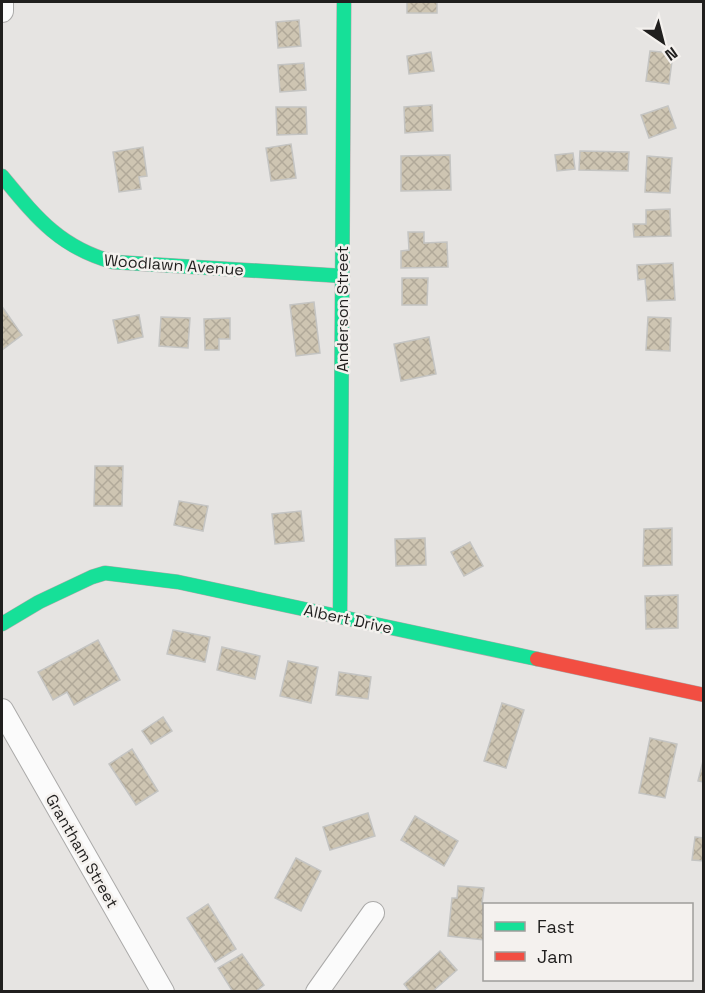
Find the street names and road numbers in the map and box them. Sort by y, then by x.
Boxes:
street label: Anderson Street [332,246,353,372]
street label: Woodlawn Avenue [104,250,244,280]
street label: Albert Drive [302,599,394,639]
street label: Grantham Street [41,790,123,912]

